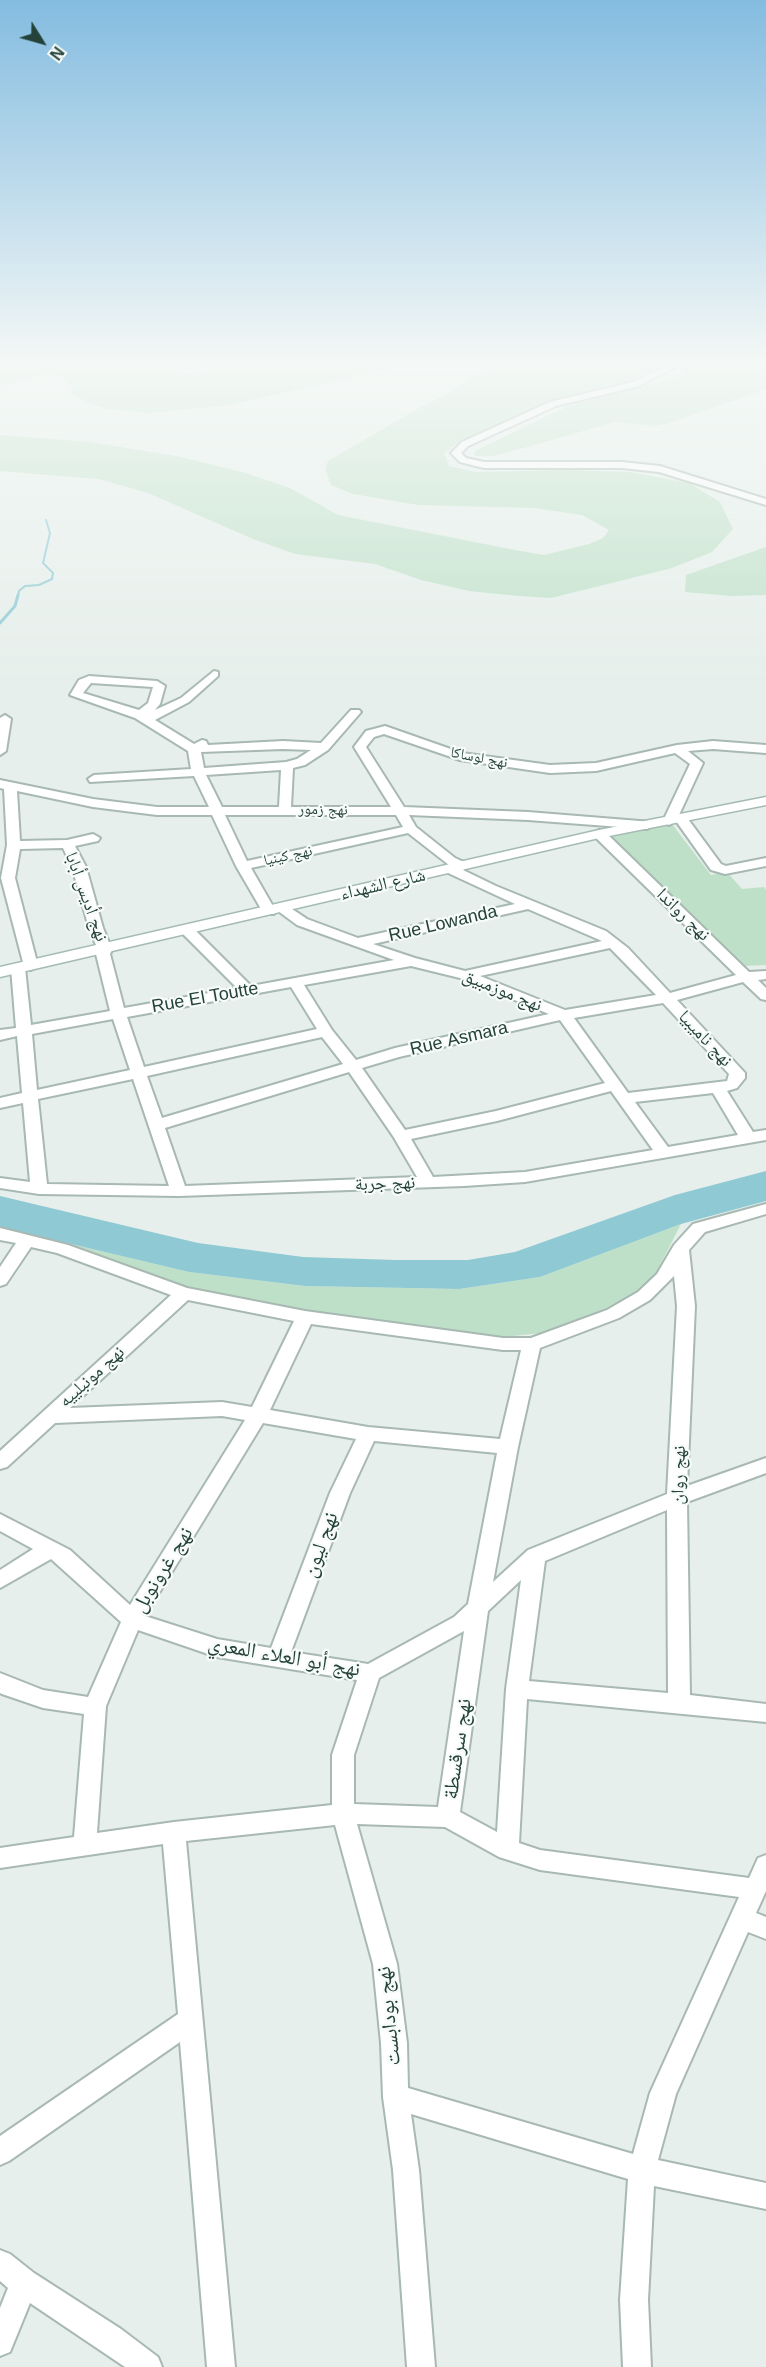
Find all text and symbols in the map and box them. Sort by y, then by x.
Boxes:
north arrow [12,12,72,72]
text: N [47,43,67,63]
street label: نهج لوساكا [449,744,509,772]
street label: نهج زمور [298,801,348,819]
street label: نهج كينيا [262,842,314,870]
street label: نهج أديس أبابا [60,849,112,945]
street label: شارع الشهداء [338,865,428,905]
street label: نهج رواندا [652,884,714,946]
street label: Rue Lowanda [386,901,500,947]
street label: نهج موزمبيق [459,965,545,1017]
street label: Rue El Toutte [150,978,260,1018]
street label: نهج ناميبيا [673,1006,737,1072]
street label: Rue Asmara [408,1017,510,1061]
street label: نهج جربة [354,1172,416,1196]
street label: نهج مونبلييه [55,1342,129,1412]
street label: نهج روان [667,1445,691,1505]
street label: نهج ليون [298,1509,344,1581]
street label: نهج غرونوبل [127,1522,199,1618]
street label: نهج أبو العلاء المعري [206,1631,362,1683]
street label: نهج سرقسطة [438,1697,478,1801]
street label: نهج بودابست [371,1965,407,2067]

